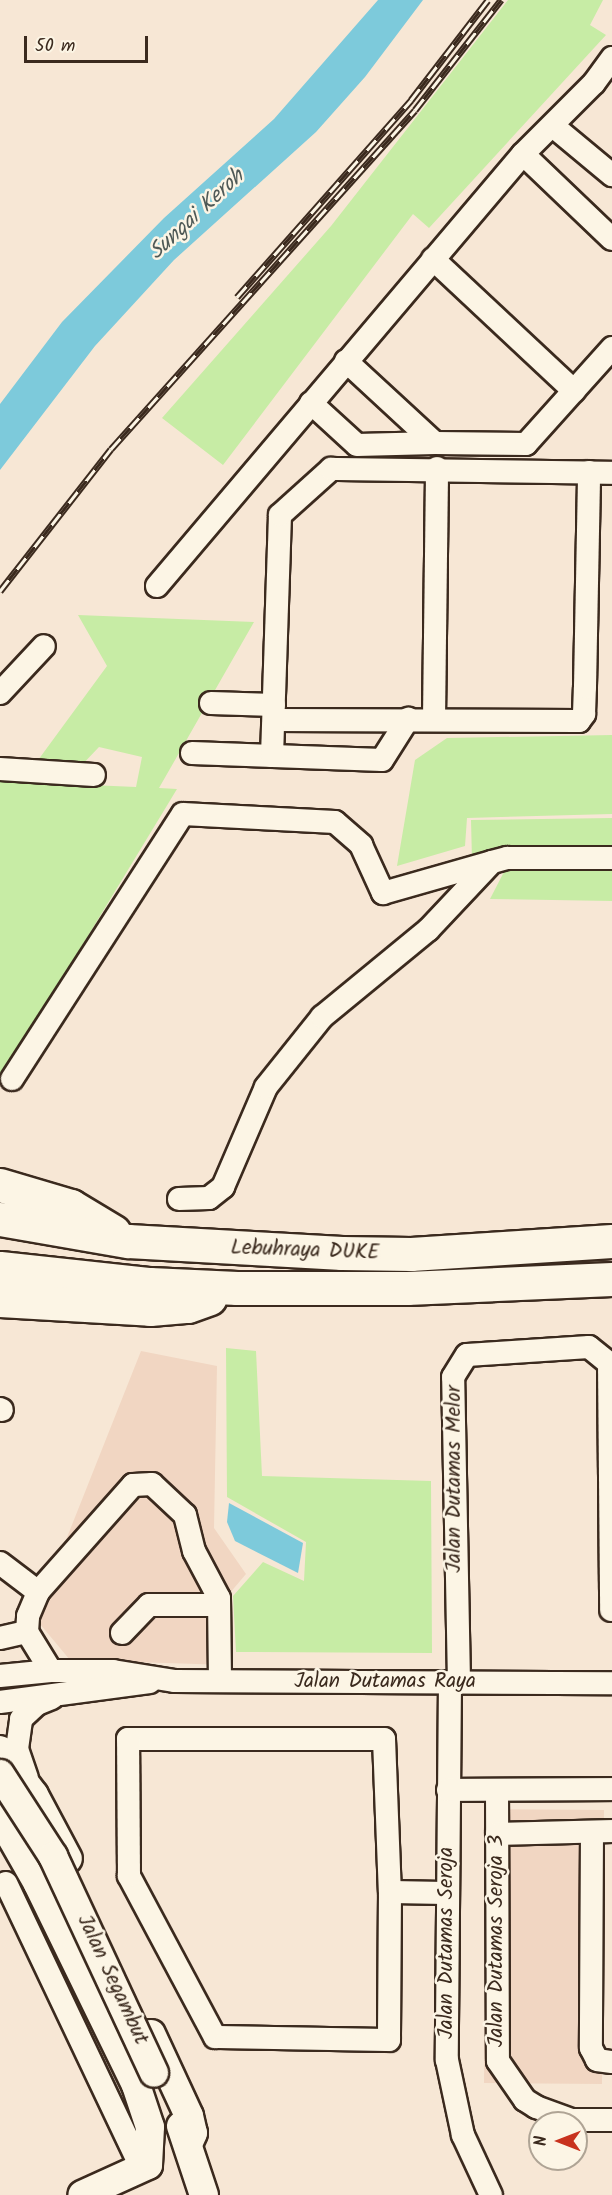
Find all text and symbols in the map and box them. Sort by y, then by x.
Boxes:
scale bar [27,24,152,62]
text: 50 m [35,32,75,61]
water label: Sungai Keroh [144,164,250,266]
street label: Lebuhraya DUKE [230,1236,380,1266]
street label: Jalan Dutamas Melor [442,1385,468,1573]
street label: Jalan Dutamas Raya [294,1669,476,1695]
street label: Jalan Dutamas Seroja 3 [484,1835,510,2047]
street label: Jalan Dutamas Seroja [434,1847,460,2039]
street label: Jalan Segambut [71,1911,153,2049]
north arrow [528,2111,588,2171]
text: N [529,2136,554,2146]

